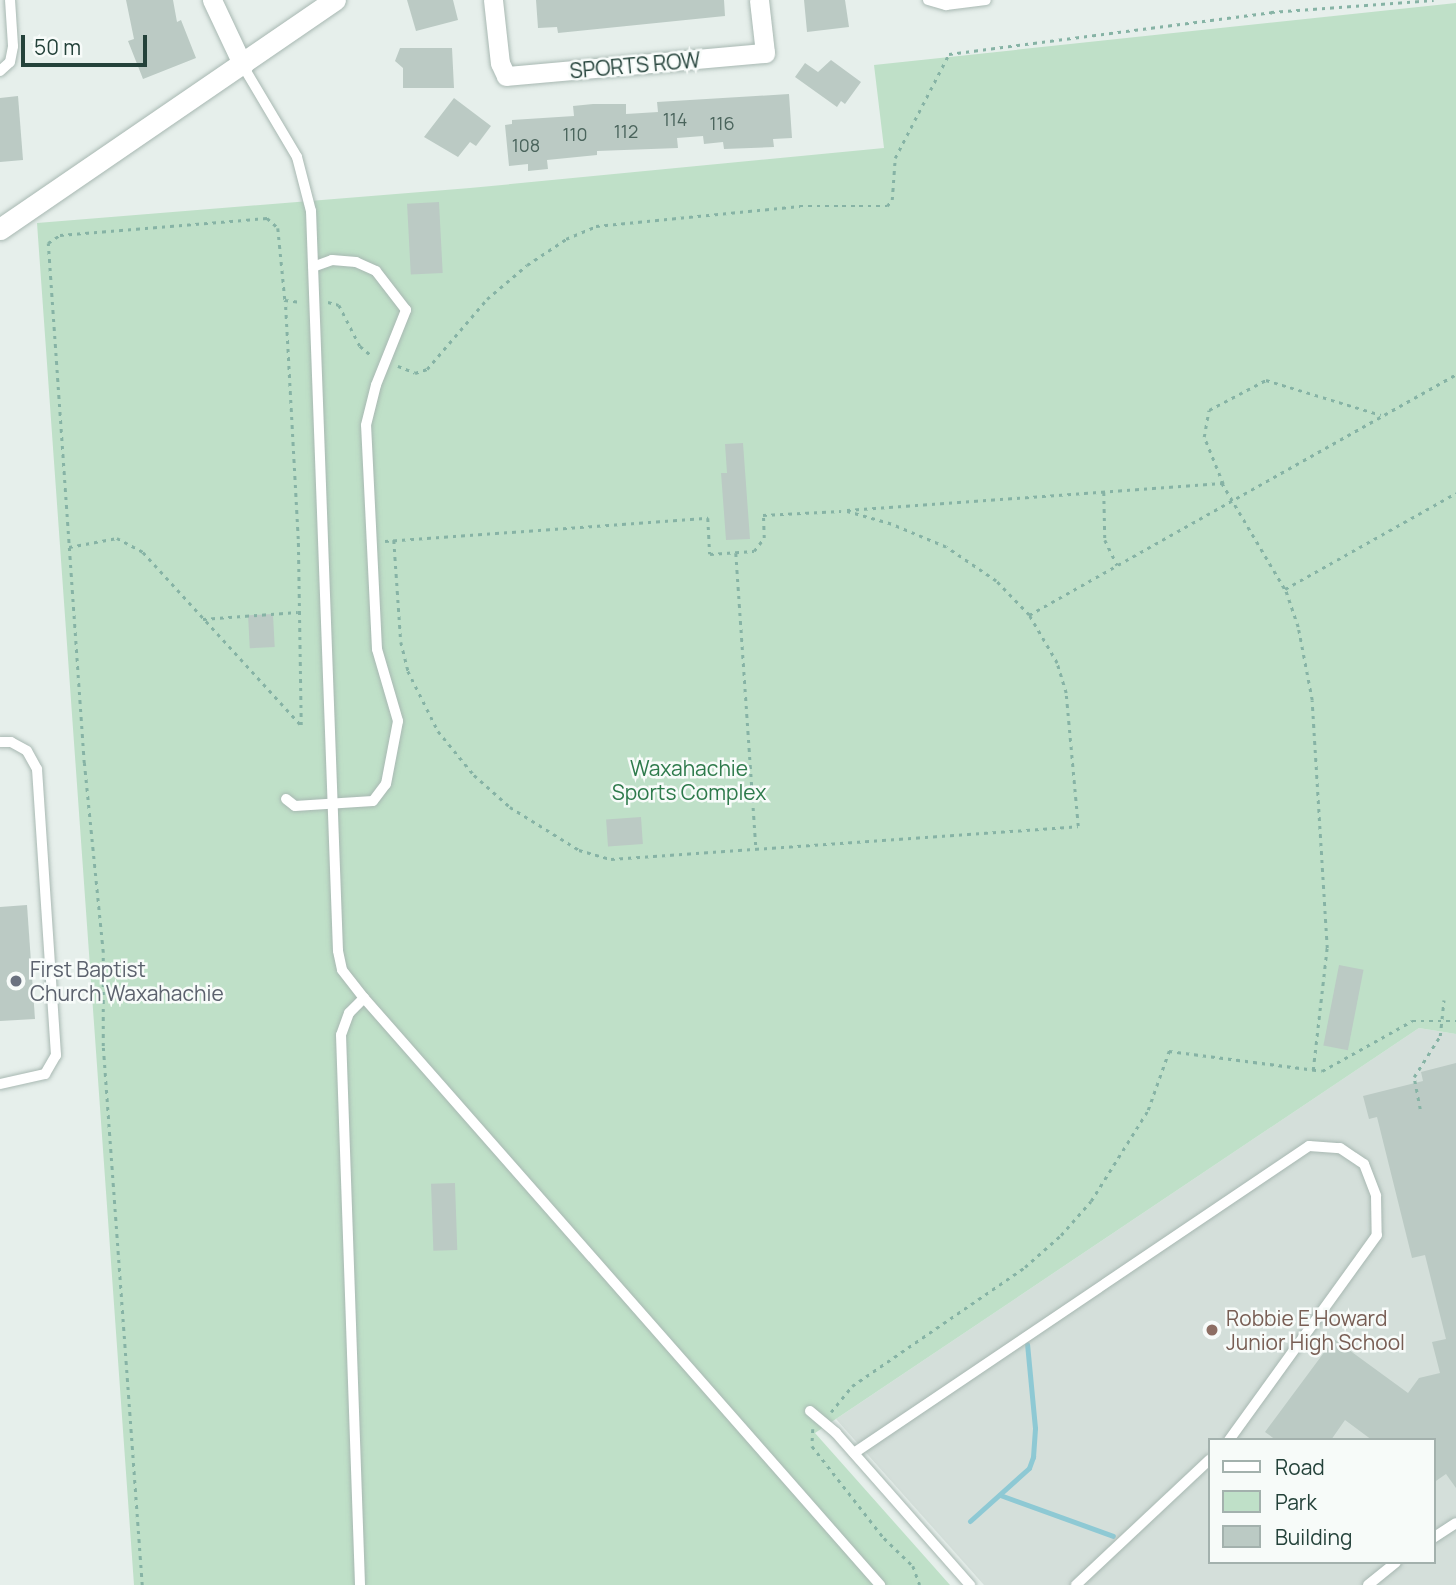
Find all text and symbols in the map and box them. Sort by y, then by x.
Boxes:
scale bar [24,21,150,65]
text: 50 m [34,33,81,61]
street label: SPORTS ROW [569,47,701,83]
house number: 114 [663,108,687,130]
house number: 116 [709,112,735,134]
house number: 112 [614,120,638,142]
house number: 110 [562,123,588,145]
house number: 108 [512,134,540,156]
park label: Waxahachie Sports Complex [612,755,766,805]
place label: First Baptist Church Waxahachie [30,956,224,1006]
marker: First Baptist Church Waxahachie [8,973,24,989]
place label: Robbie E Howard Junior High School [1226,1305,1405,1355]
marker: Robbie E Howard Junior High School [1204,1322,1220,1338]
legend [1208,1438,1435,1564]
text: Road [1275,1453,1325,1481]
text: Park [1275,1488,1317,1516]
text: Building [1275,1523,1352,1551]

